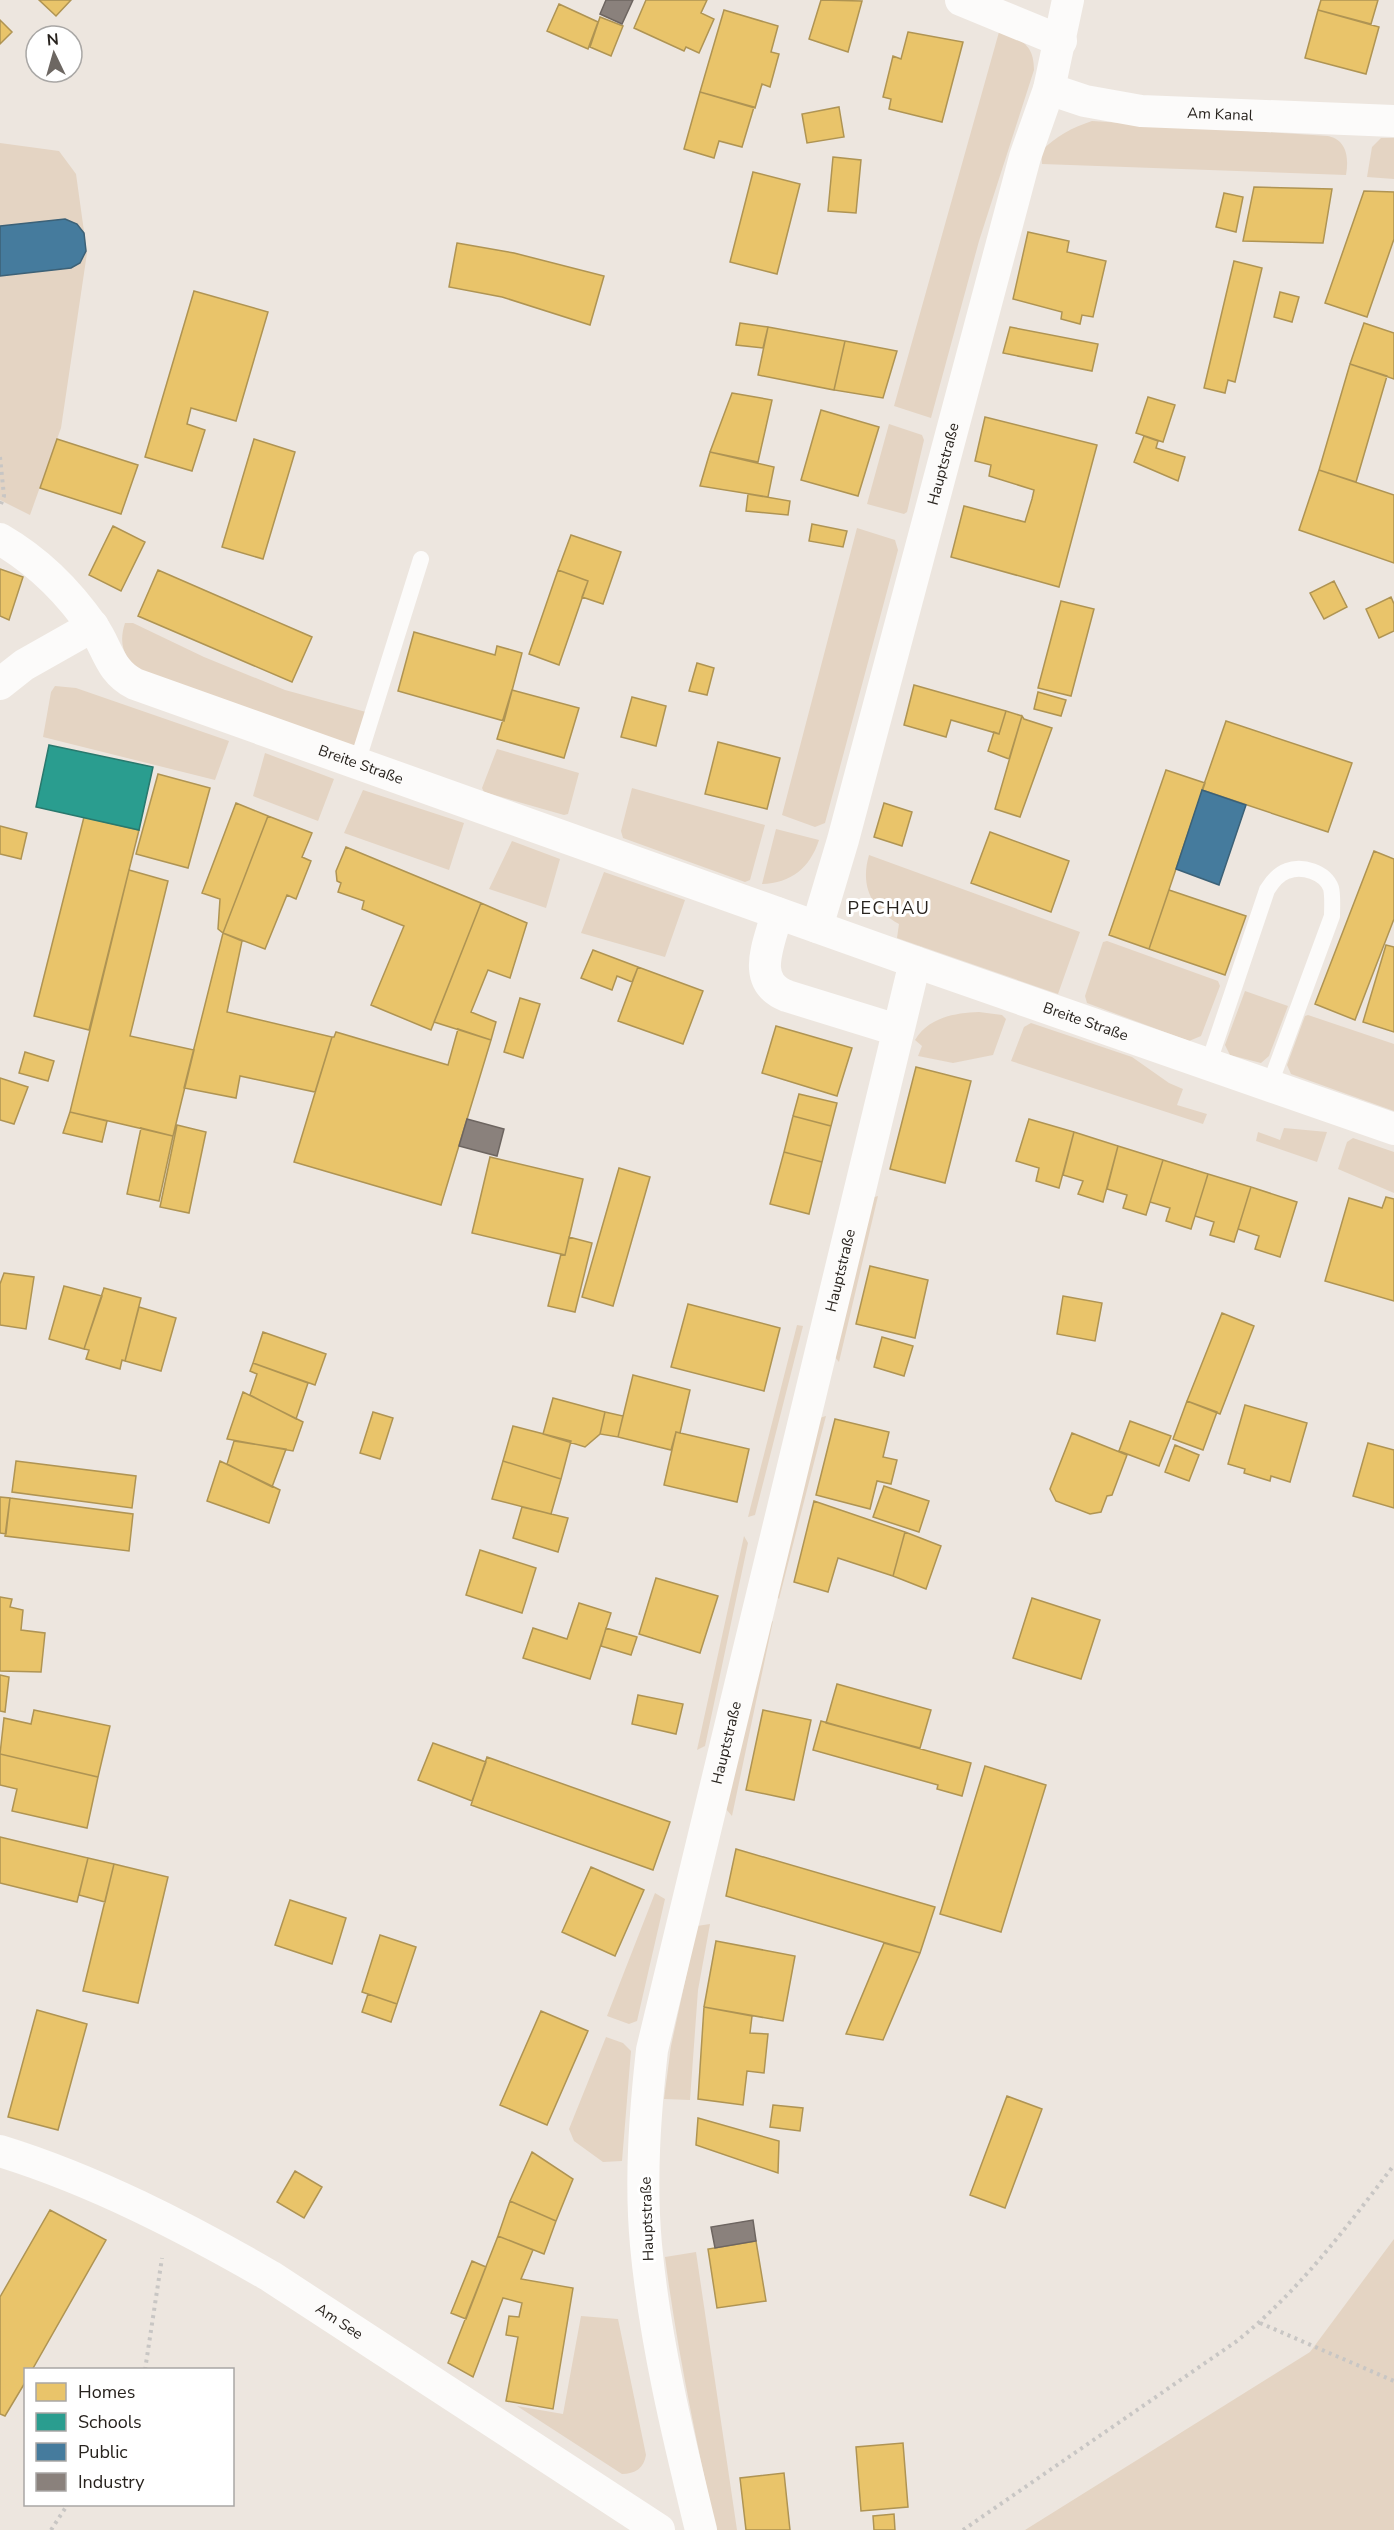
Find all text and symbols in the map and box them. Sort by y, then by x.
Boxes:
north arrow [24,24,84,84]
text: N [46,29,60,52]
street label: Am Kanal [1187,103,1254,125]
street label: Hauptstraße [923,420,964,507]
street label: Breite Straße [316,740,406,789]
district label: PECHAU [848,896,930,920]
street label: Breite Straße [1040,997,1131,1046]
street label: Hauptstraße [821,1227,860,1314]
street label: Hauptstraße [707,1699,746,1786]
street label: Hauptstraße [636,2176,658,2262]
street label: Am See [312,2298,367,2344]
legend [24,2368,234,2506]
text: Homes [78,2380,135,2404]
text: Schools [78,2410,142,2434]
text: Public [78,2440,128,2464]
text: Industry [78,2470,145,2494]

